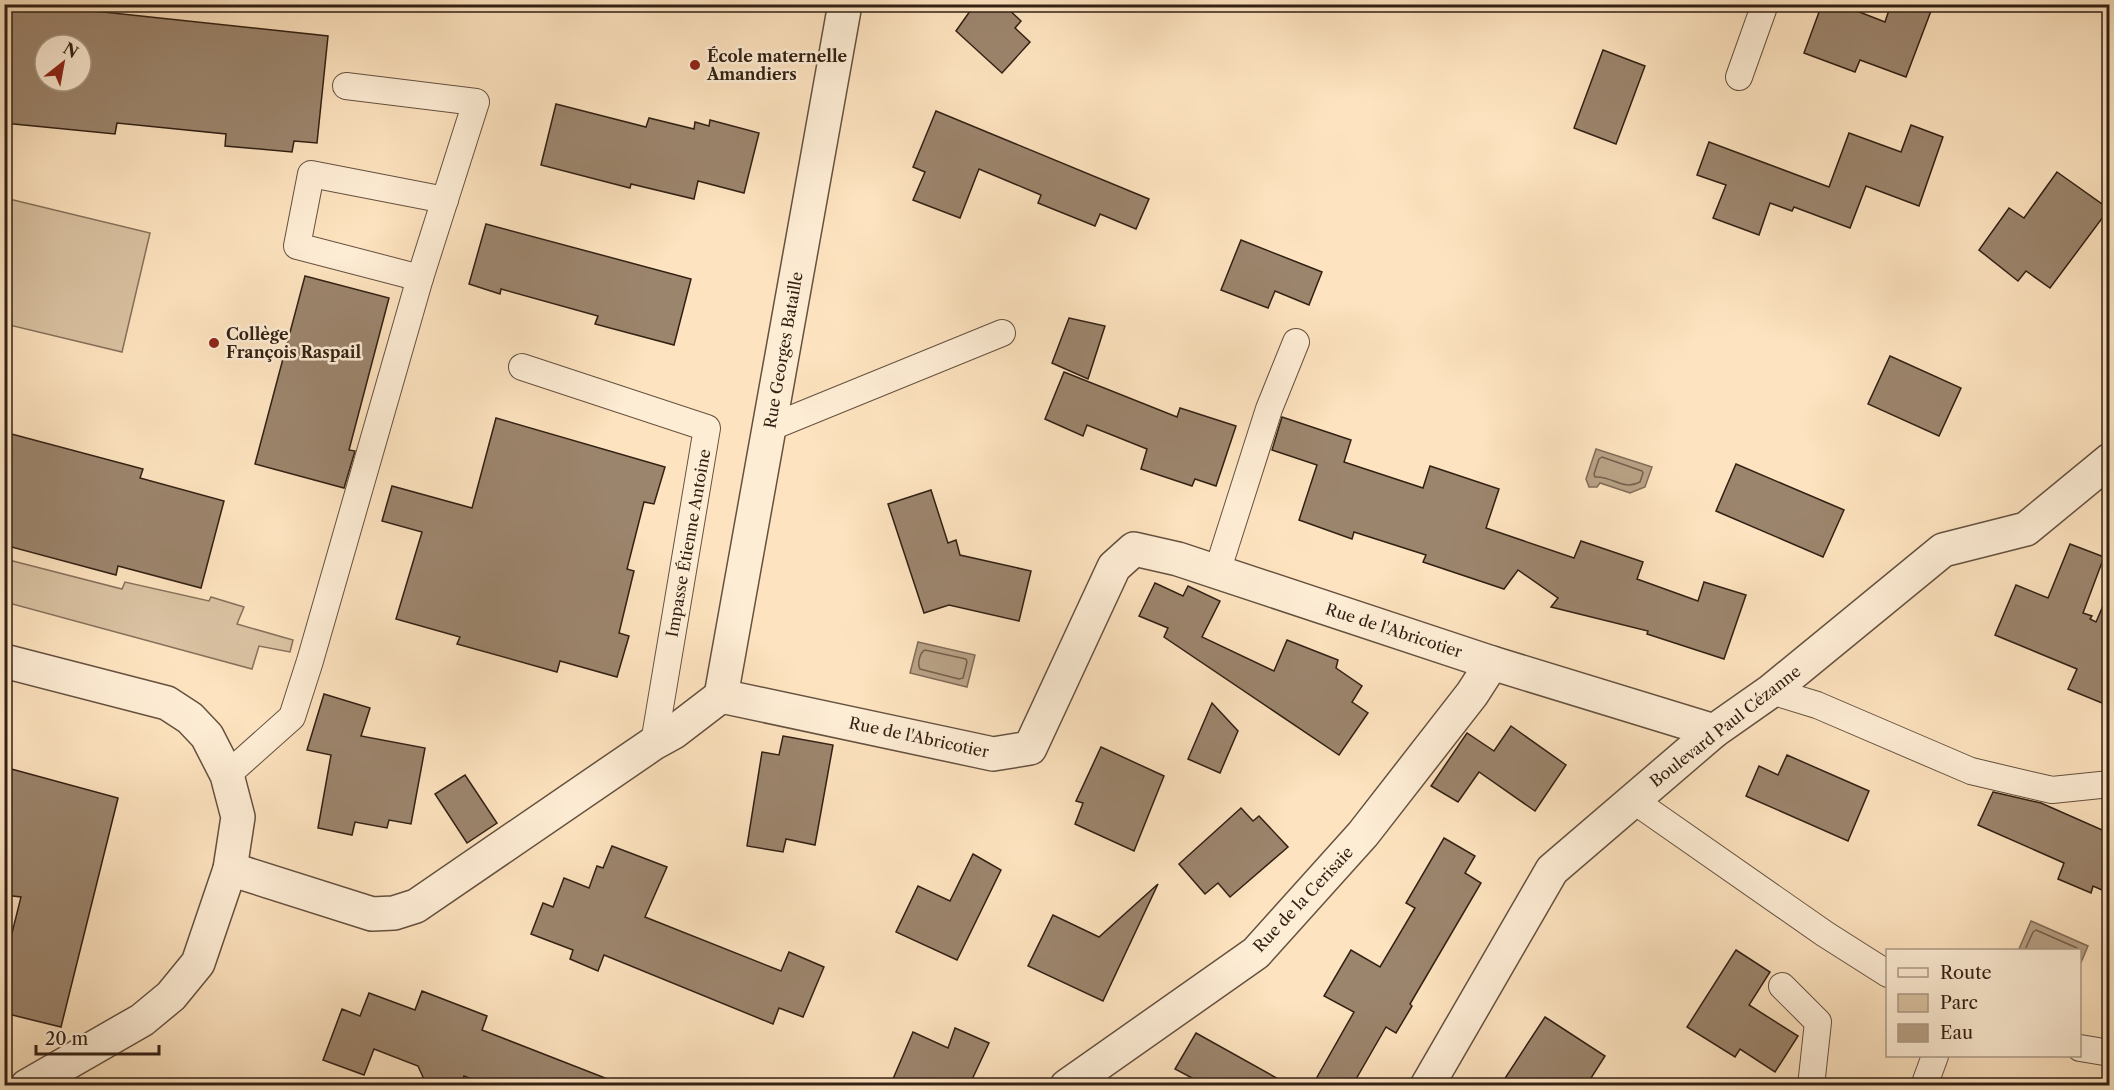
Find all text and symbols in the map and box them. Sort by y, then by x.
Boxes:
north arrow [33,33,93,93]
text: N [60,38,82,62]
place label: École maternelle Amandiers [706,46,848,84]
marker: École maternelle Amandiers [688,58,702,72]
street label: Rue Georges Bataille [759,270,807,430]
place label: Collège François Raspail [226,324,361,362]
marker: Collège François Raspail [207,336,221,350]
street label: Impasse Étienne Antoine [662,447,714,639]
street label: Rue de l'Abricotier [1323,598,1465,662]
street label: Boulevard Paul Cézanne [1646,661,1804,791]
street label: Rue de l'Abricotier [847,712,991,762]
street label: Rue de la Cerisaie [1249,842,1357,956]
legend [1886,949,2081,1057]
text: Route [1940,962,1992,984]
text: Parc [1940,992,1978,1014]
scale bar [36,1018,159,1056]
text: Eau [1940,1022,1973,1044]
text: 20 m [45,1028,89,1050]

